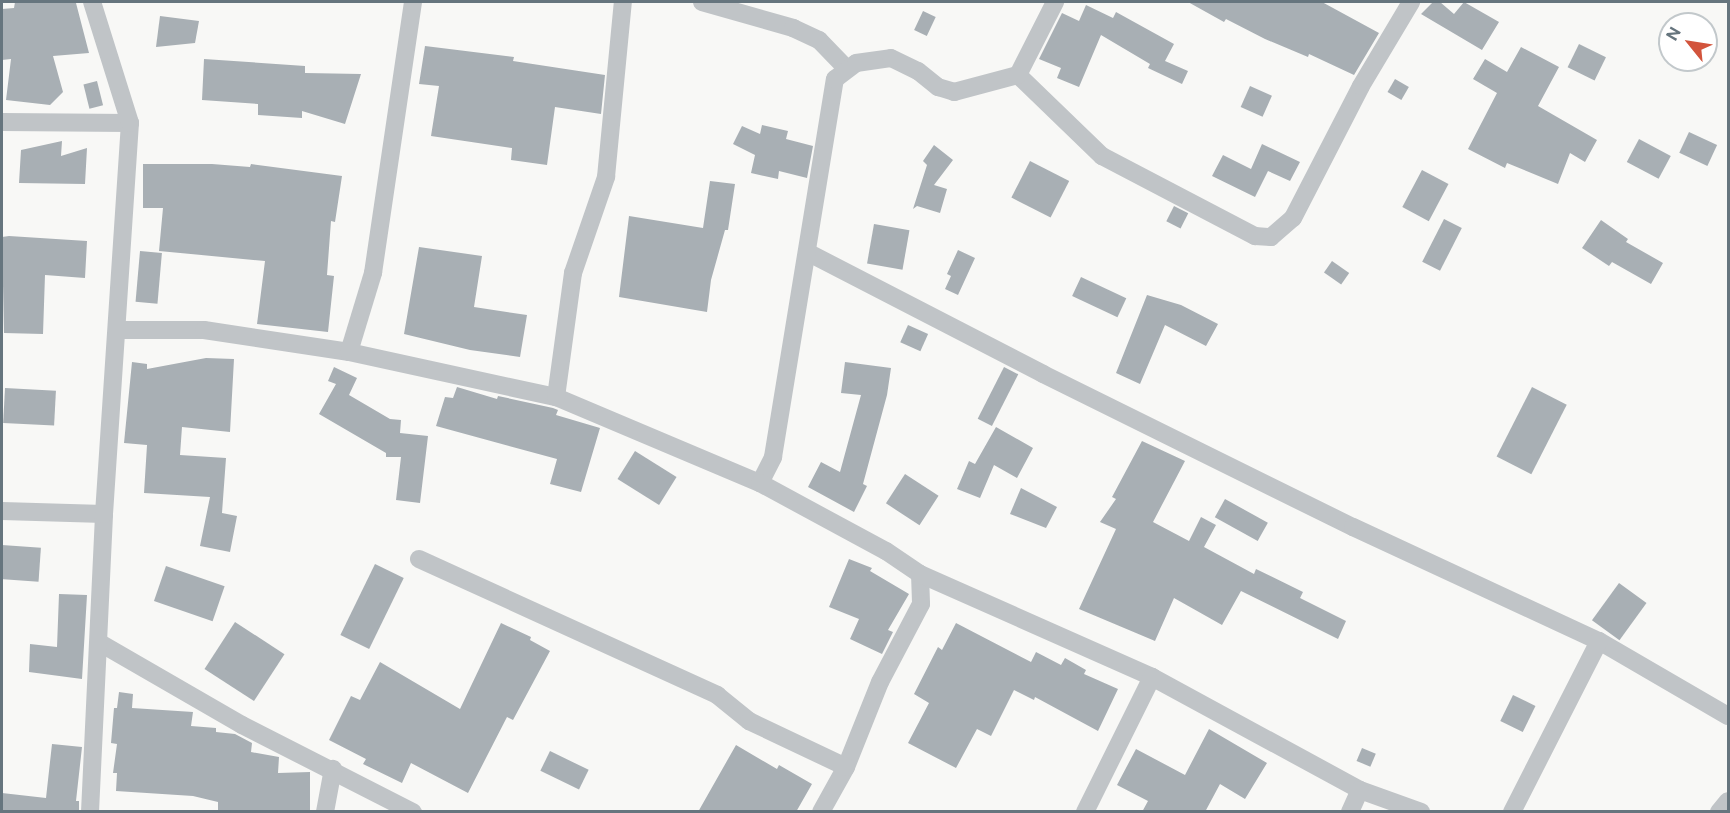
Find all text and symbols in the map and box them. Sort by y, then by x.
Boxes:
north arrow [1658,12,1718,72]
text: N [1662,24,1685,44]

